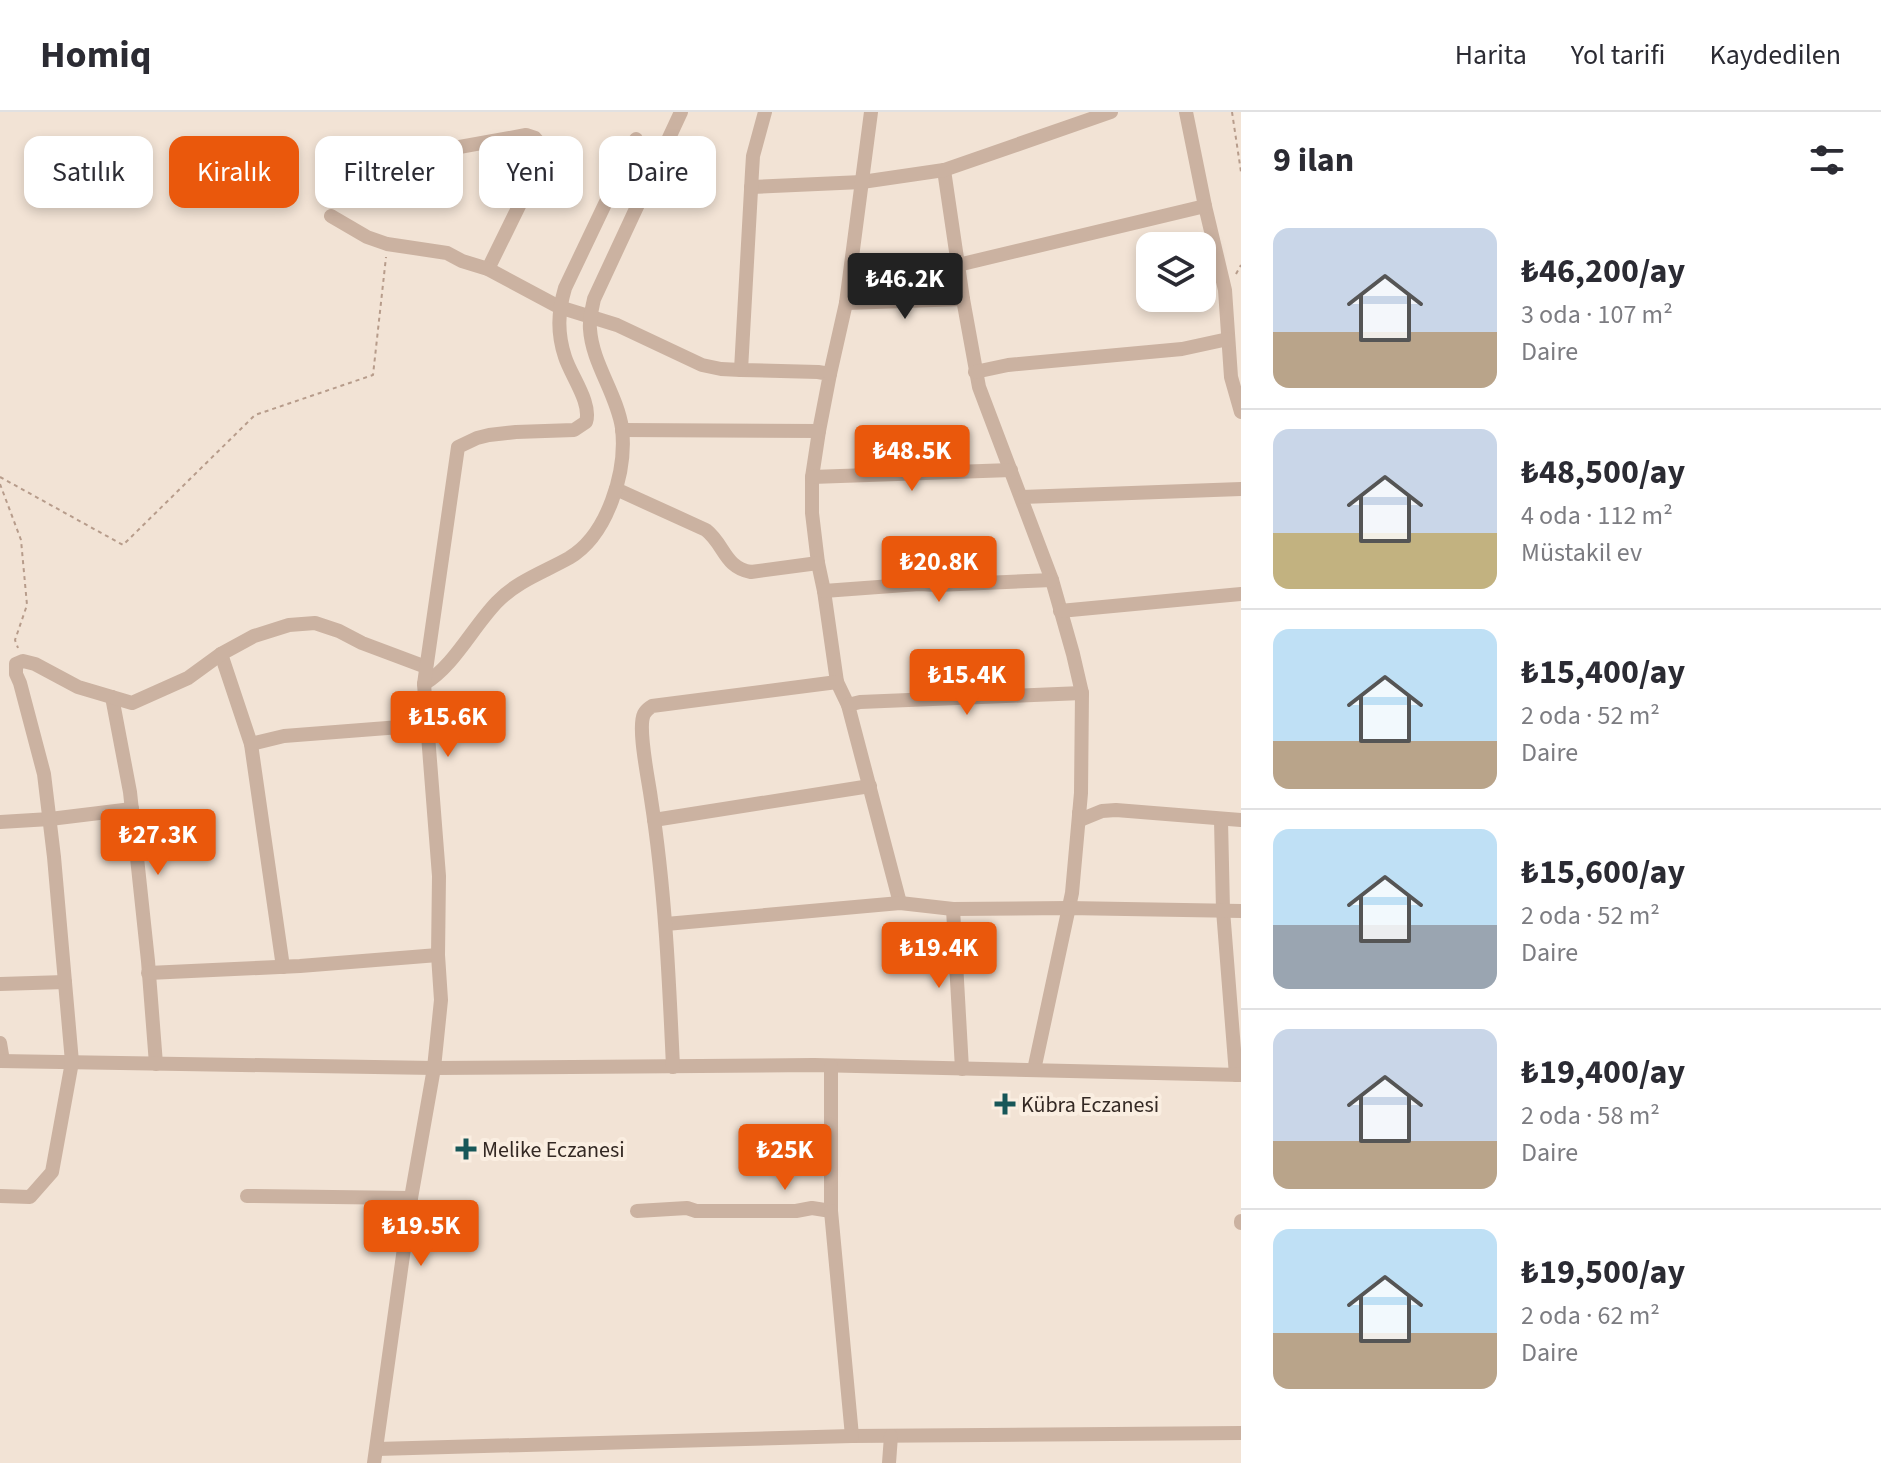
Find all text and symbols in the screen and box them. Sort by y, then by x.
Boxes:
text: Homiq [40,28,152,82]
text: Harita [1455,35,1527,75]
text: Yol tarifi [1571,35,1666,75]
text: Kaydedilen [1710,35,1841,75]
chip: Satılık [24,136,153,208]
chip: Kiralık [169,136,299,208]
chip: Filtreler [315,136,463,208]
chip: Yeni [479,136,583,208]
chip: Daire [599,136,716,208]
text: 9 ilan [1273,136,1354,185]
icon: filters [1805,138,1849,182]
map controls [1136,232,1216,312]
button: layers [1136,232,1216,312]
text: ₺46,200/ay [1521,247,1685,296]
pin: ₺46.2K [840,253,970,321]
text: ₺46.2K [866,260,944,297]
icon: home [1337,260,1433,356]
text: 3 oda · 107 m² [1521,296,1673,333]
text: Daire [1521,333,1578,370]
pin: ₺48.5K [847,425,977,493]
text: ₺48.5K [873,432,951,469]
text: ₺48,500/ay [1521,448,1685,497]
icon: home [1337,461,1433,557]
text: 4 oda · 112 m² [1521,497,1673,534]
text: Müstakil ev [1521,534,1642,571]
pin: ₺20.8K [874,536,1004,604]
text: ₺20.8K [900,543,978,580]
text: ₺15,400/ay [1521,648,1685,697]
pin: ₺15.4K [902,649,1032,717]
text: ₺15.4K [928,656,1006,693]
icon: home [1337,661,1433,757]
pin: ₺15.6K [383,691,513,759]
text: 2 oda · 52 m² [1521,697,1660,734]
text: ₺15.6K [409,698,487,735]
text: Daire [1521,734,1578,771]
pin: ₺27.3K [93,809,223,877]
text: ₺27.3K [119,816,197,853]
text: ₺15,600/ay [1521,848,1685,897]
icon: home [1337,861,1433,957]
text: 2 oda · 52 m² [1521,897,1660,934]
pin: ₺19.4K [874,922,1004,990]
text: ₺19.4K [900,929,978,966]
text: Daire [1521,934,1578,971]
text: ₺19,400/ay [1521,1048,1685,1097]
icon: home [1337,1061,1433,1157]
place label: Kübra Eczanesi [1021,1089,1159,1121]
marker: Kübra Eczanesi [996,1095,1014,1113]
text: 2 oda · 58 m² [1521,1097,1660,1134]
pin: ₺25K [738,1124,832,1192]
text: ₺25K [756,1131,814,1168]
place label: Melike Eczanesi [482,1134,625,1166]
text: Daire [1521,1134,1578,1171]
marker: Melike Eczanesi [457,1140,475,1158]
pin: ₺19.5K [356,1200,486,1268]
text: ₺19.5K [382,1207,460,1244]
text: ₺19,500/ay [1521,1248,1685,1297]
icon: home [1337,1261,1433,1357]
text: 2 oda · 62 m² [1521,1297,1660,1334]
text: Daire [1521,1334,1578,1371]

